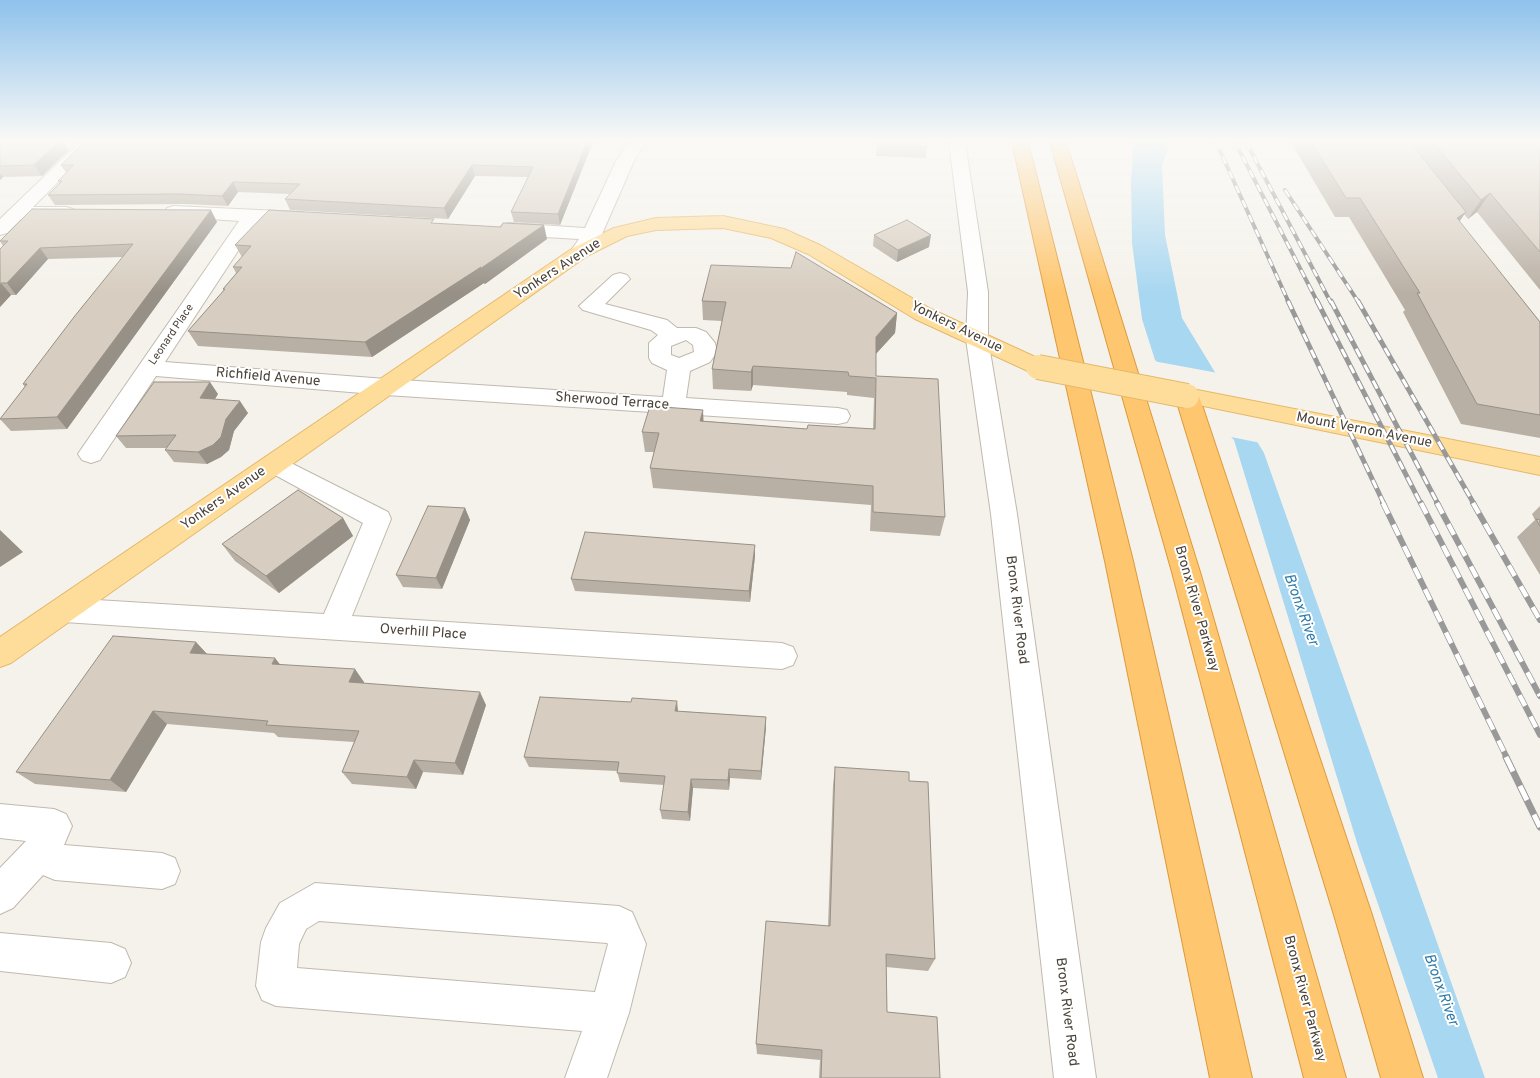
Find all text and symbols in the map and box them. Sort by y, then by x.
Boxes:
street label: Yonkers Avenue [512,236,604,304]
street label: Yonkers Avenue [907,299,1005,357]
street label: Leonard Place [147,302,197,368]
street label: Richfield Avenue [215,365,321,391]
street label: Sherwood Terrace [555,390,669,414]
street label: Mount Vernon Avenue [1295,410,1433,452]
street label: Yonkers Avenue [178,463,270,535]
street label: Bronx River Parkway [1170,544,1222,674]
street label: Bronx River Road [1001,555,1031,665]
water label: Bronx River [1279,571,1321,649]
street label: Overhill Place [379,622,467,644]
street label: Bronx River Parkway [1279,934,1329,1064]
water label: Bronx River [1419,951,1461,1029]
street label: Bronx River Road [1051,957,1081,1067]

